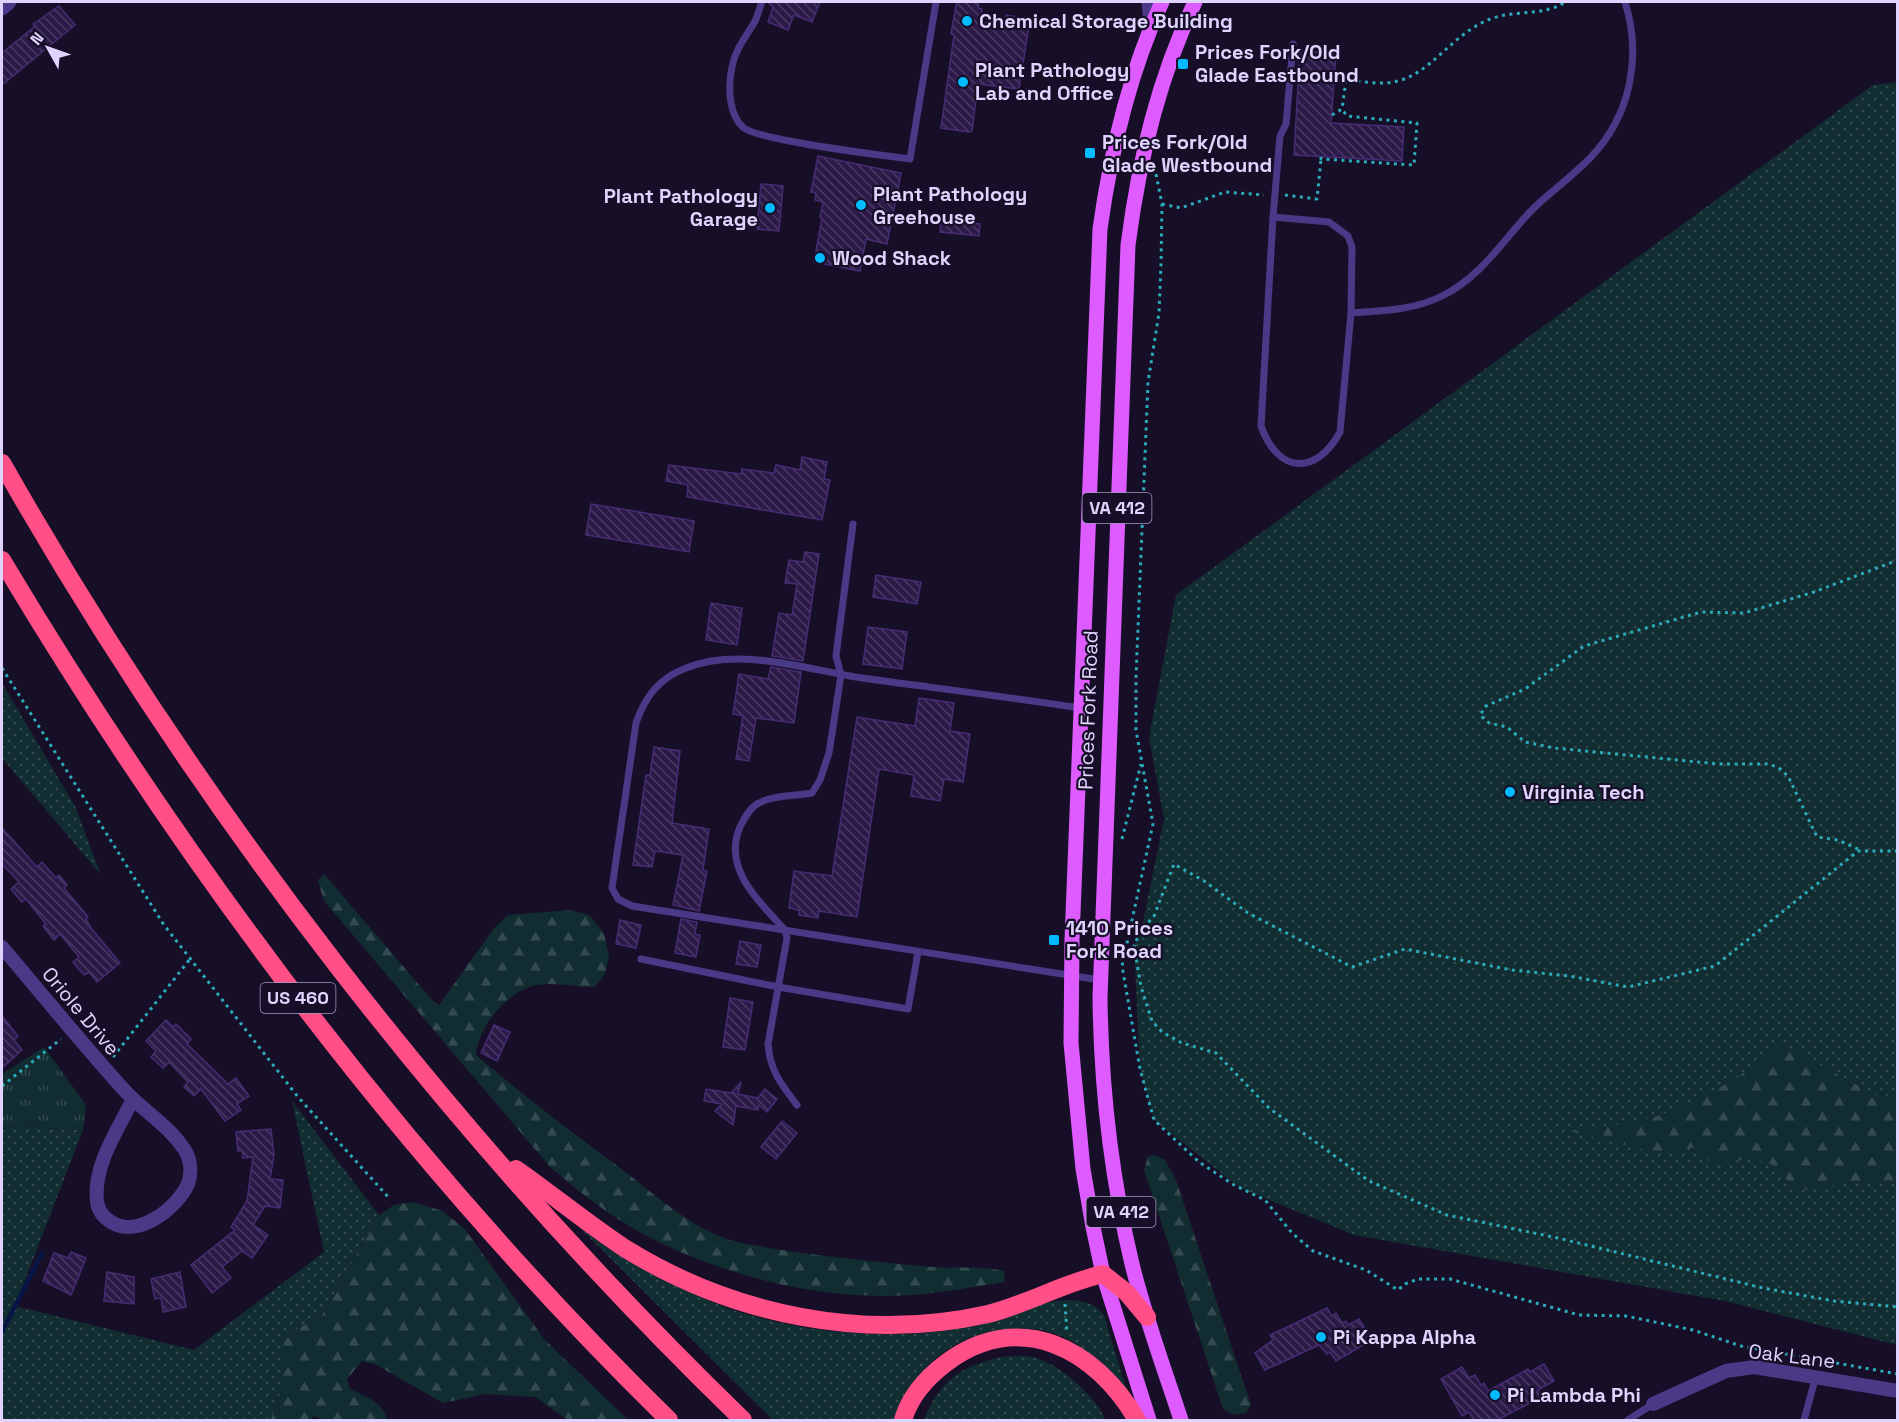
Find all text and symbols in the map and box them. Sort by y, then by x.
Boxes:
place label: Chemical Storage Building [979,8,1233,34]
marker: Chemical Storage Building [960,14,974,28]
north arrow [18,18,78,78]
text: N [25,28,48,50]
place label: Prices Fork/Old Glade Eastbound [1195,39,1359,88]
place label: Plant Pathology Lab and Office [975,57,1129,106]
marker: Prices Fork/Old Glade Eastbound [1176,57,1190,71]
marker: Plant Pathology Lab and Office [956,75,970,89]
place label: Prices Fork/Old Glade Westbound [1102,129,1272,178]
marker: Prices Fork/Old Glade Westbound [1083,146,1097,160]
place label: Plant Pathology Greehouse [873,181,1027,230]
place label: Plant Pathology Garage [604,183,758,232]
marker: Plant Pathology Greehouse [854,198,868,212]
marker: Plant Pathology Garage [763,201,777,215]
place label: Wood Shack [832,245,951,271]
marker: Wood Shack [813,251,827,265]
road number: VA 412 [1082,493,1152,523]
street label: Prices Fork Road [1072,630,1104,790]
place label: Virginia Tech [1522,779,1644,805]
marker: Virginia Tech [1503,785,1517,799]
place label: 1410 Prices Fork Road [1066,915,1173,964]
marker: 1410 Prices Fork Road [1047,933,1061,947]
street label: Oriole Drive [36,961,126,1061]
road number: US 460 [260,983,336,1013]
road number: VA 412 [1086,1197,1156,1227]
place label: Pi Kappa Alpha [1333,1324,1477,1350]
marker: Pi Kappa Alpha [1314,1330,1328,1344]
street label: Oak Lane [1747,1338,1837,1374]
place label: Pi Lambda Phi [1507,1382,1641,1408]
marker: Pi Lambda Phi [1488,1388,1502,1402]

